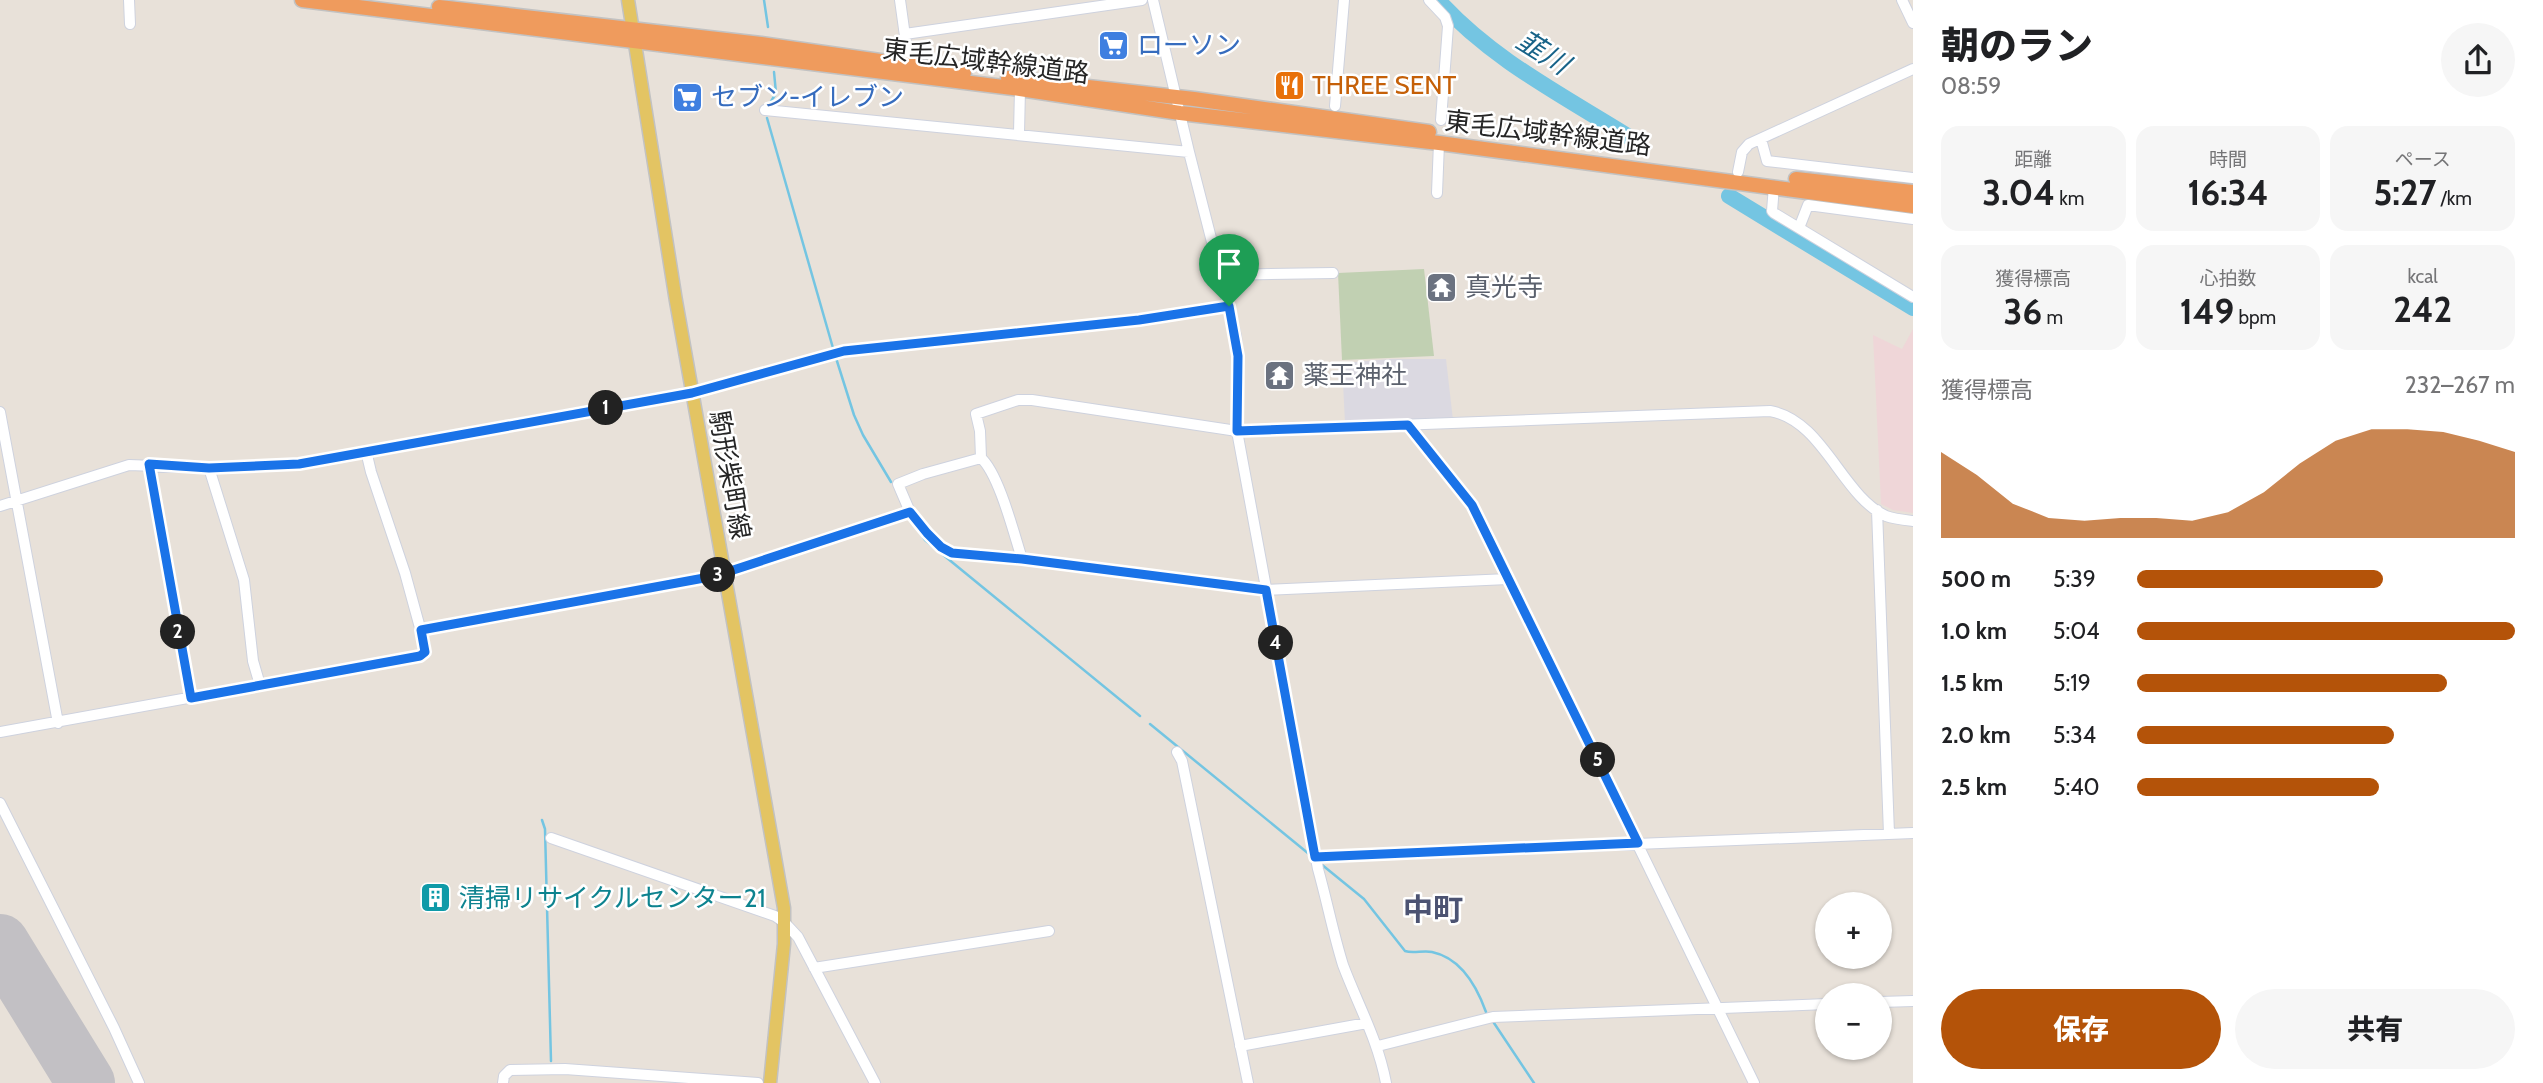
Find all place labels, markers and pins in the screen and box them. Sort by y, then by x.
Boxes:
supermarket icon: ローソン [1097,28,1131,62]
place label: ローソン [1137,29,1241,61]
restaurant icon: THREE SENT [1272,68,1306,102]
place label: THREE SENT [1312,69,1456,101]
supermarket icon: セブン-イレブン [671,80,705,114]
place label: セブン-イレブン [711,81,904,113]
pin [1199,234,1259,306]
temple icon: 真光寺 [1425,270,1459,304]
place label: 真光寺 [1465,271,1543,303]
temple icon: 薬王神社 [1263,358,1297,392]
place label: 薬王神社 [1303,359,1407,391]
pin: 1 [588,390,624,426]
pin: 3 [700,558,736,592]
pin: 2 [160,614,196,650]
pin: 4 [1258,626,1294,660]
pin: 5 [1580,742,1616,778]
building icon: 清掃リサイクルセンター21 [419,881,453,915]
place label: 清掃リサイクルセンター21 [459,882,766,914]

